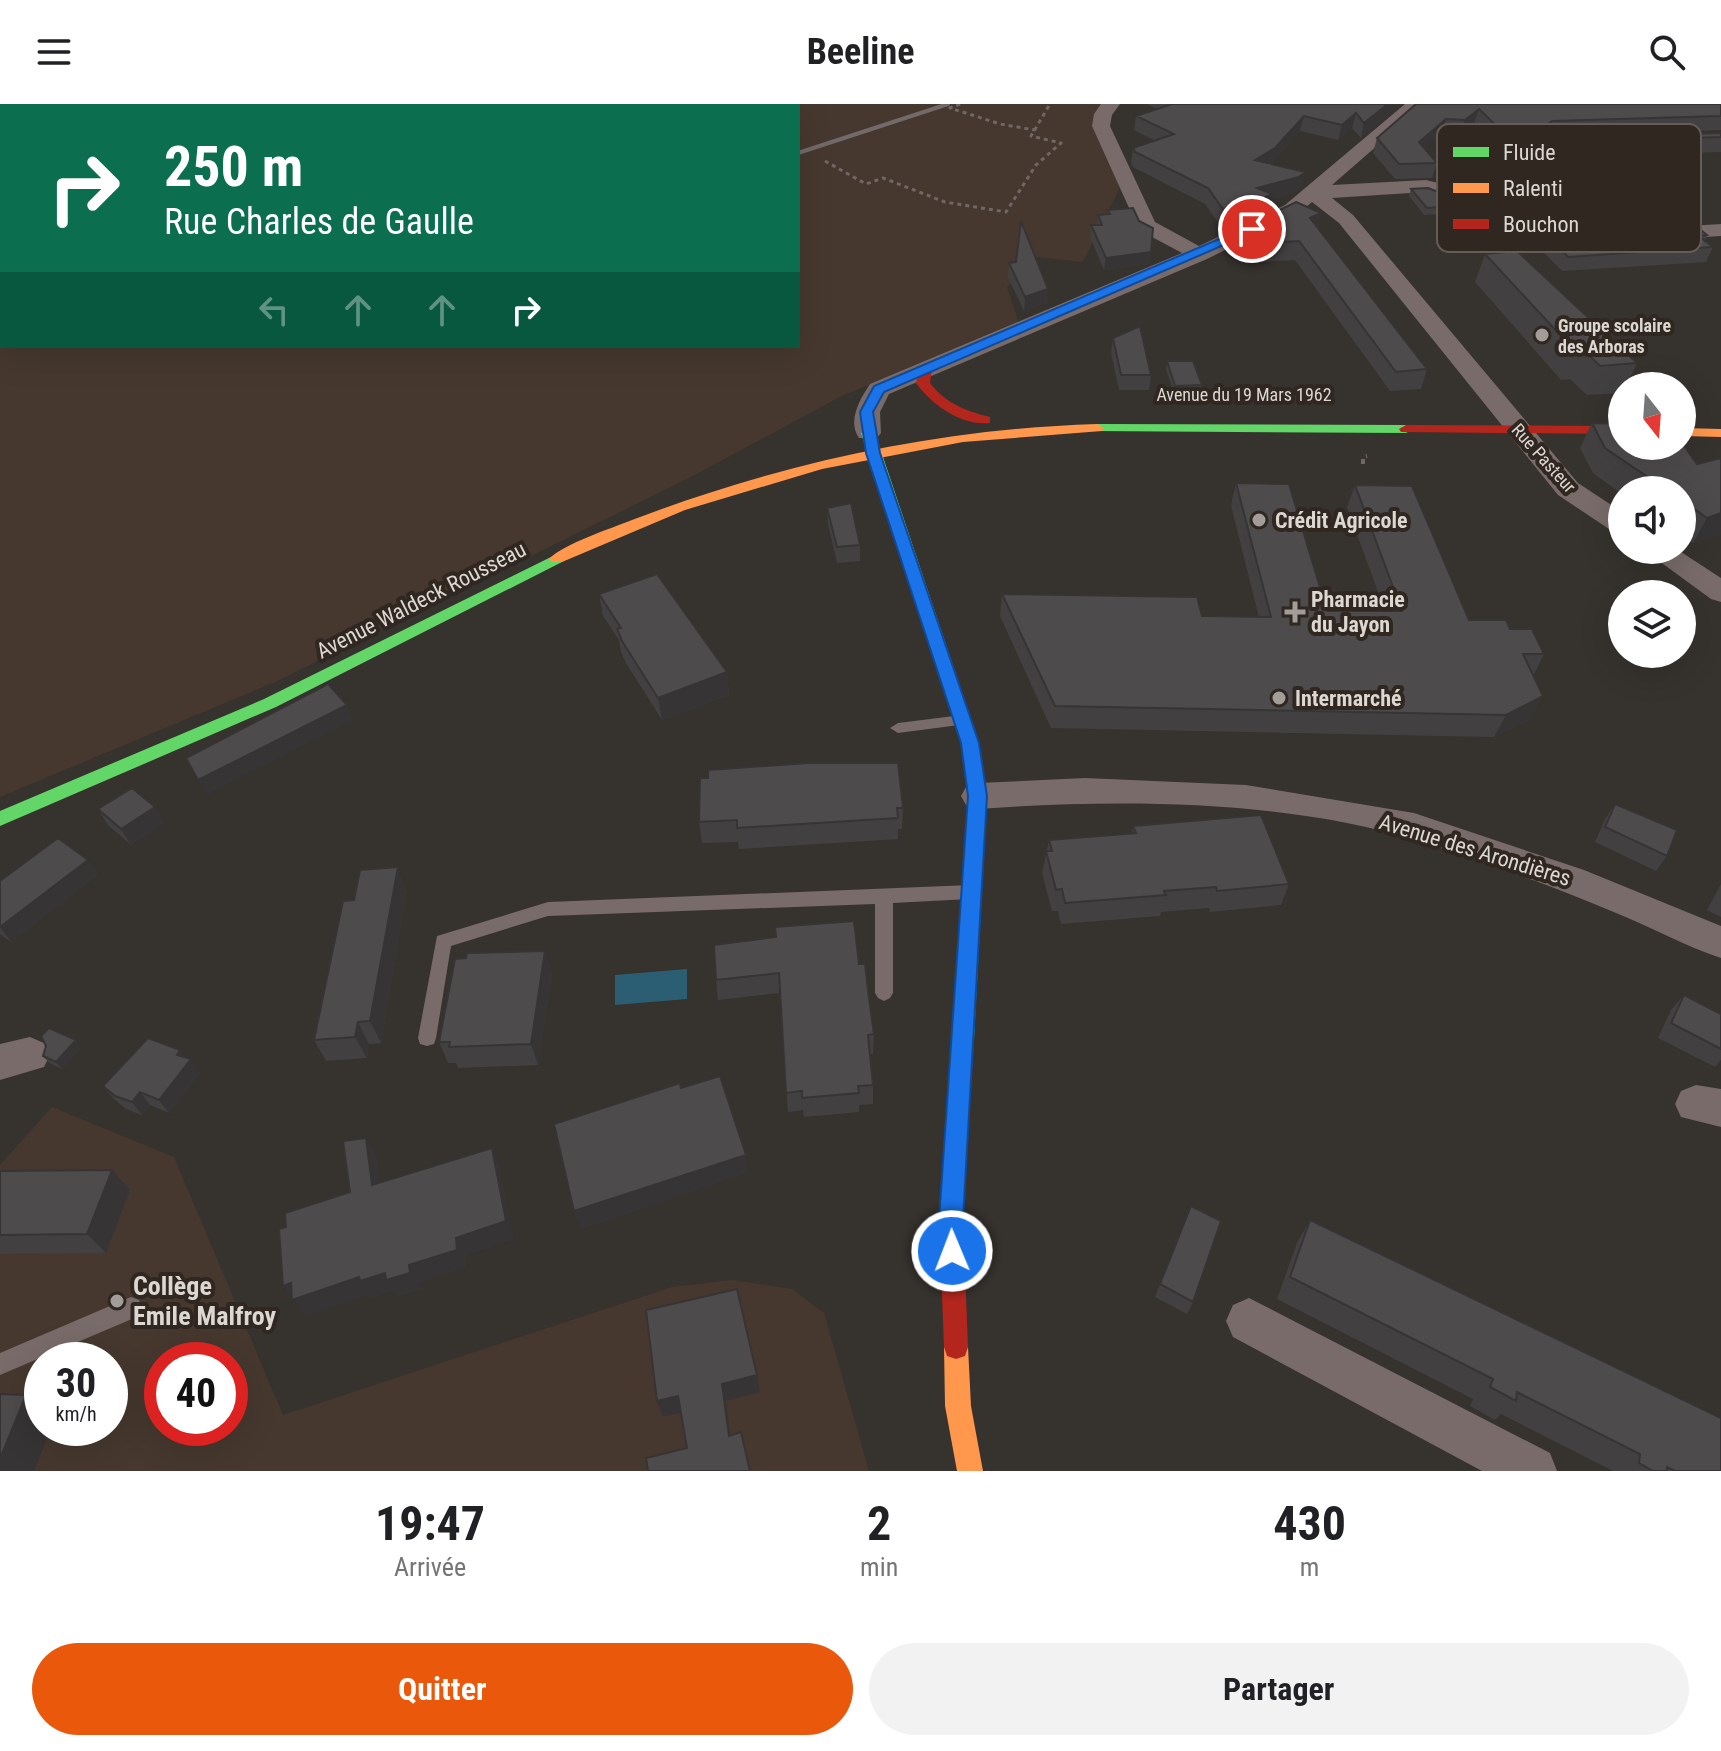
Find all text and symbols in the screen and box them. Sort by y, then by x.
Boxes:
icon: menu [32,30,76,74]
icon: search [1645,30,1689,74]
text: Beeline [807,31,914,73]
legend [1437,124,1701,252]
text: 250 m [164,134,303,200]
icon: right [32,136,136,240]
text: Fluide [1503,140,1556,165]
text: Ralenti [1503,176,1563,201]
pin [1218,195,1286,263]
text: Rue Charles de Gaulle [164,201,474,243]
icon: arrive [1230,207,1274,251]
text: Bouchon [1503,212,1579,237]
icon: left [252,288,296,332]
icon: ahead [336,288,380,332]
icon: ahead [420,288,464,332]
icon: right [504,288,548,332]
place label: Groupe scolaire des Arboras [1558,315,1671,357]
marker: Groupe scolaire des Arboras [1533,326,1551,344]
north arrow [1608,372,1696,460]
map controls [1608,372,1696,668]
street label: Avenue du 19 Mars 1962 [1156,384,1332,405]
street label: Rue Pasteur [1508,419,1581,497]
button: sound [1608,476,1696,564]
place label: Crédit Agricole [1275,508,1408,533]
marker: Crédit Agricole [1250,511,1268,529]
street label: Avenue Waldeck Rousseau [312,536,530,664]
button: layers [1608,580,1696,668]
place label: Pharmacie du Jayon [1311,587,1405,637]
marker: Pharmacie du Jayon [1286,603,1304,621]
place label: Intermarché [1295,686,1402,711]
marker: Intermarché [1270,689,1288,707]
street label: Avenue des Arondières [1376,809,1574,891]
position arrow [910,1209,994,1293]
place label: Collège Emile Malfroy [133,1271,277,1331]
marker: Collège Emile Malfroy [108,1292,126,1310]
speed limit sign: 40 [144,1342,248,1446]
text: 30 [56,1360,96,1407]
text: km/h [55,1402,97,1426]
text: 19:47 [375,1495,485,1552]
text: 2 [867,1495,891,1552]
text: 430 [1273,1495,1346,1552]
text: Arrivée [394,1552,466,1582]
text: min [860,1552,898,1582]
text: m [1300,1552,1319,1582]
button: Quitter [32,1643,853,1735]
button: Partager [869,1643,1689,1735]

